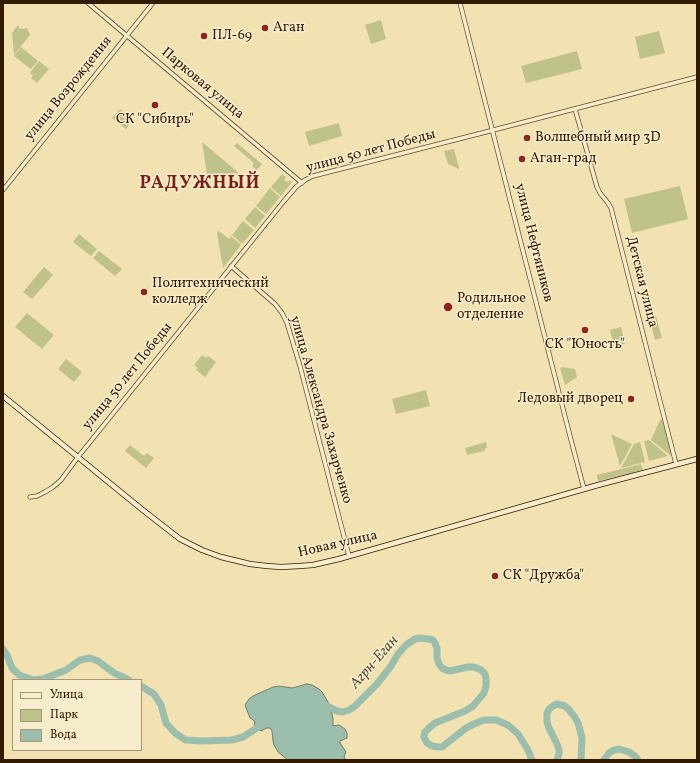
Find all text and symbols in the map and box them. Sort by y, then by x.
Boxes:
place label: Аган [273,20,304,36]
marker: Аган [260,23,270,33]
place label: ПЛ-69 [212,28,252,44]
marker: ПЛ-69 [199,31,209,41]
street label: улица Возрождения [22,33,116,145]
street label: Парковая улица [157,45,247,123]
marker: СК "Сибирь" [150,100,160,110]
place label: СК "Сибирь" [116,112,194,128]
street label: улица 50 лет Победы [305,127,437,177]
place label: Волшебный мир 3D [535,130,661,146]
marker: Волшебный мир 3D [522,133,532,143]
place label: Аган-град [530,151,596,167]
marker: Аган-град [517,154,527,164]
district label: РАДУЖНЫЙ [140,174,260,196]
street label: улица Нефтяников [510,182,556,304]
street label: Детская улица [622,235,660,329]
place label: Политехнический колледж [152,276,269,308]
marker: Политехнический колледж [139,287,149,297]
place label: Родильное отделение [457,291,526,324]
marker: Родильное отделение [442,301,454,313]
street label: улица Александра Захарченко [285,314,355,506]
street label: улица 50 лет Победы [80,320,176,434]
marker: СК "Юность" [580,325,590,335]
place label: СК "Юность" [545,337,625,353]
place label: Ледовый дворец [517,391,623,407]
marker: Ледовый дворец [626,394,636,404]
street label: Новая улица [297,528,379,562]
place label: СК "Дружба" [503,568,584,584]
marker: СК "Дружба" [490,571,500,581]
water label: Агрн-Еган [347,633,403,693]
legend [12,679,142,751]
text: Улица [50,687,83,703]
text: Парк [50,707,78,723]
text: Вода [50,727,77,743]

